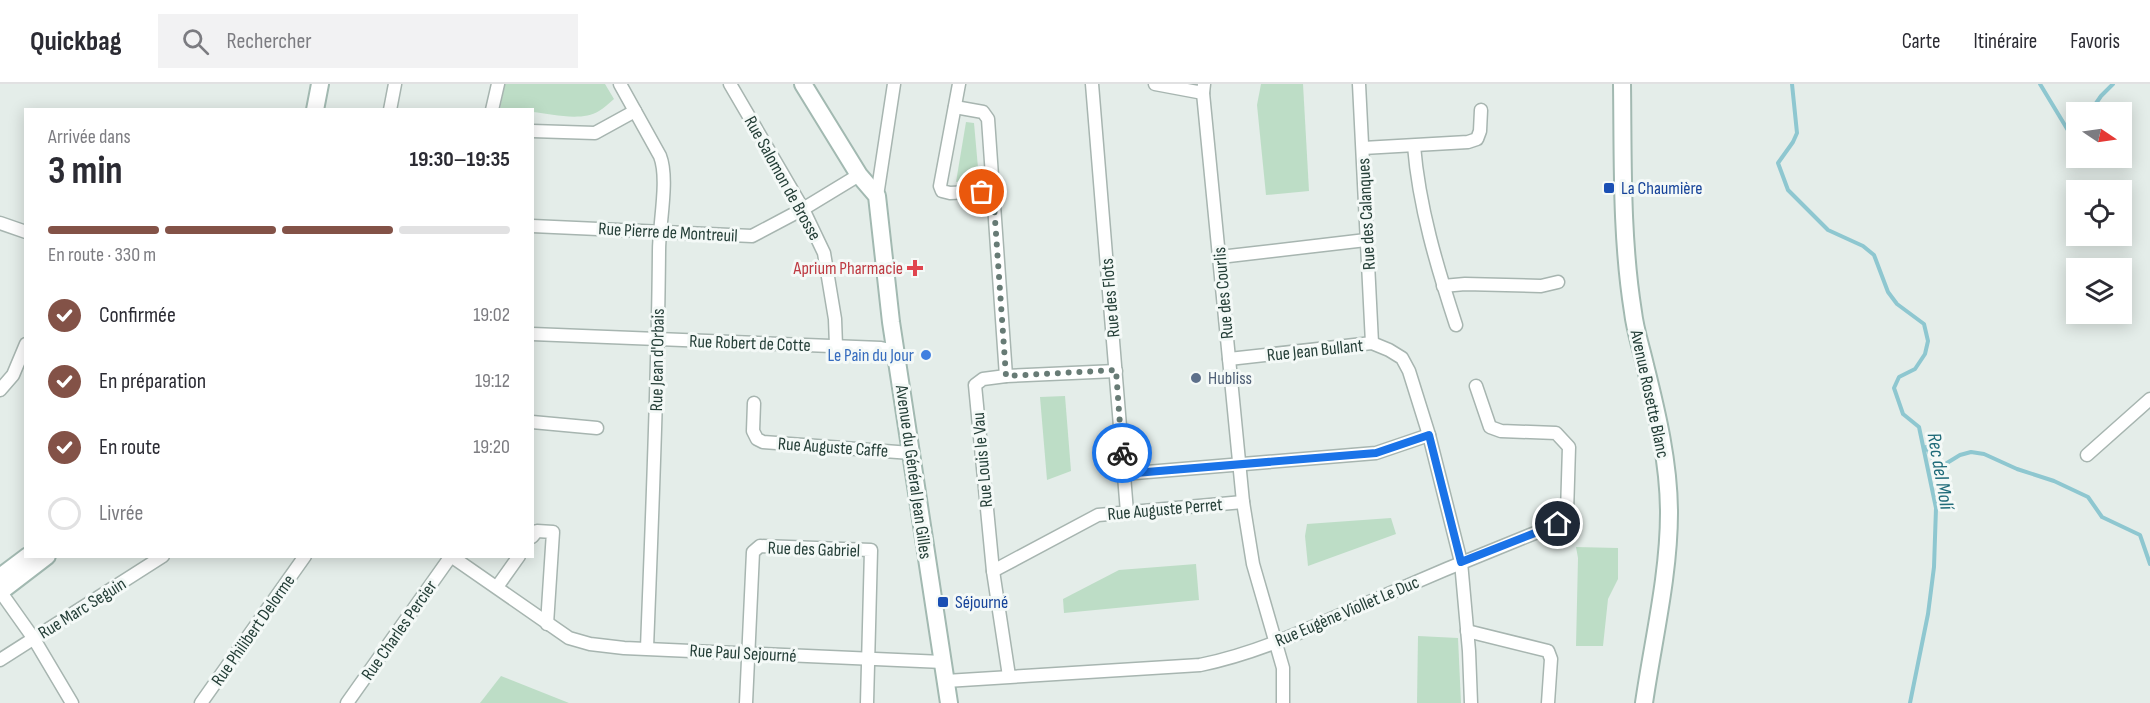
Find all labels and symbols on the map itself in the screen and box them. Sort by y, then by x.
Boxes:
north arrow [2066,102,2132,168]
street label: Rue Salomon de Brosse [740,112,825,244]
street label: Rue des Calanques [1353,157,1380,270]
pin [956,166,1007,217]
place label: La Chaumière [1621,178,1703,199]
marker: La Chaumière [1602,181,1616,195]
street label: Rue Pierre de Montreuil [598,218,738,247]
street label: Rue des Courlis [1209,246,1238,340]
street label: Rue des Flots [1097,257,1124,338]
place label: Aprium Pharmacie [792,258,903,279]
marker: Aprium Pharmacie [908,261,922,275]
street label: Rue Jean d'Orbais [646,308,669,412]
street label: Avenue Rosette Blanc [1625,327,1673,460]
street label: Rue Robert de Cotte [689,331,811,356]
street label: Rue Jean Bullant [1266,335,1365,366]
place label: Le Pain du Jour [827,345,914,366]
marker: Le Pain du Jour [919,348,933,362]
place label: Hubliss [1208,368,1252,389]
marker: Hubliss [1189,371,1203,385]
street label: Avenue du Général Jean Gilles [891,383,936,560]
street label: Rue Louis le Vau [968,411,997,508]
courier [1092,423,1152,483]
water label: Rec del Molí [1921,431,1959,514]
street label: Rue Auguste Caffe [777,433,889,462]
street label: Rue Auguste Perret [1107,494,1224,525]
pin [1532,498,1583,549]
street label: Rue des Gabriel [767,537,861,562]
street label: Rue Philibert Delorme [207,571,300,690]
street label: Rue Eugène Viollet Le Duc [1272,572,1422,651]
street label: Rue Marc Seguin [35,573,130,644]
street label: Rue Charles Percier [357,576,442,684]
place label: Séjourné [955,592,1008,613]
marker: Séjourné [936,595,950,609]
street label: Rue Paul Sejourné [689,640,797,667]

